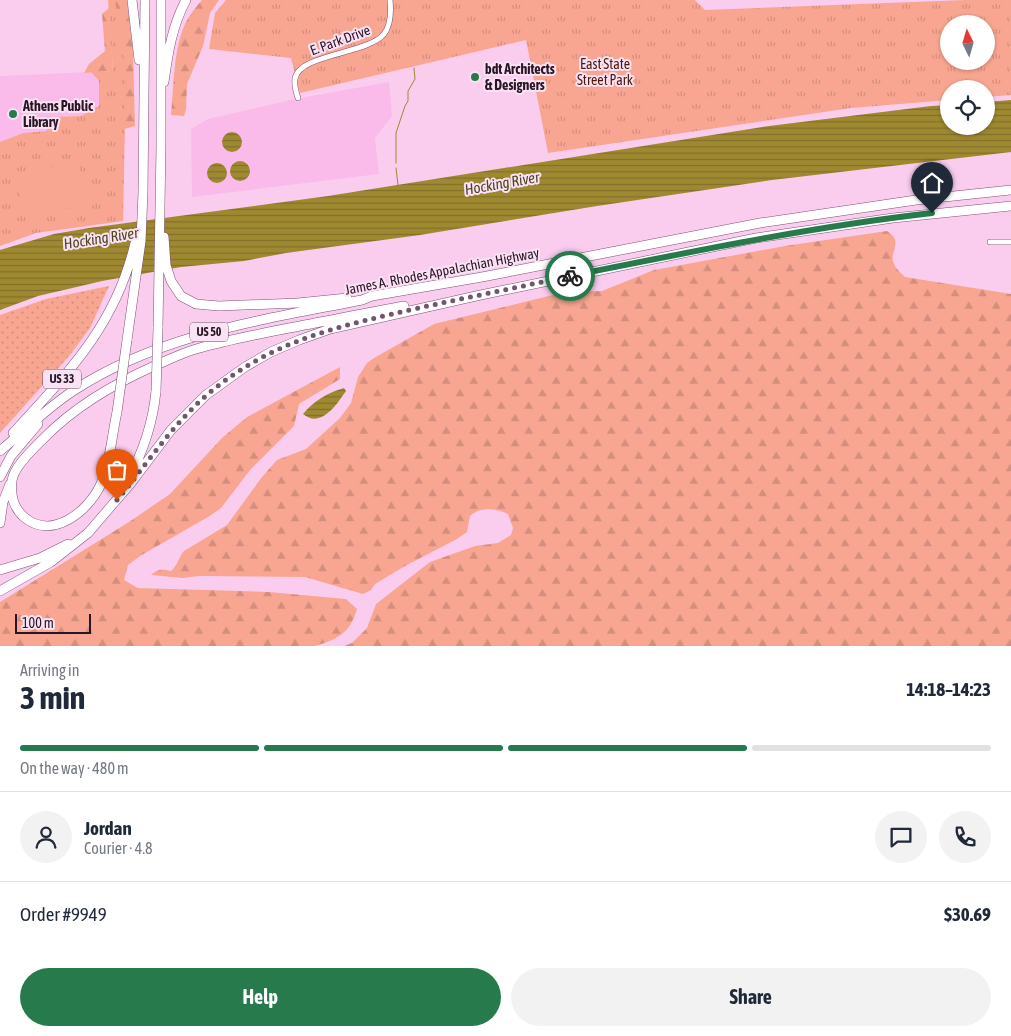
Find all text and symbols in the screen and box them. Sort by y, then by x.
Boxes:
north arrow [940,15,995,70]
map controls [940,15,995,135]
street label: E. Park Drive [308,22,372,58]
park label: East State Street Park [577,56,633,88]
place label: bdt Architects & Designers [485,61,555,93]
marker: bdt Architects & Designers [469,71,481,83]
button: locate [940,80,995,135]
place label: Athens Public Library [22,98,94,130]
marker: Athens Public Library [7,108,19,120]
pin [911,162,953,213]
water label: Hocking River [463,168,541,198]
icon: home [918,169,946,197]
water label: Hocking River [62,224,140,252]
street label: James A. Rhodes Appalachian Highway [343,244,541,298]
courier [545,251,595,301]
icon: bike [556,262,584,290]
road number: US 50 [190,322,228,342]
road number: US 33 [43,369,81,388]
pin [96,449,138,500]
icon: bag [103,456,131,484]
scale bar [15,611,91,634]
text: 100 m [22,615,54,631]
text: Arriving in [20,661,80,679]
text: 14:18–14:23 [906,678,991,700]
text: 3 min [20,679,85,716]
text: On the way · 480 m [20,759,129,777]
button: person [20,811,72,863]
button: chat [875,811,927,863]
button: phone [939,811,991,863]
text: Jordan [84,817,132,839]
text: Courier · 4.8 [84,839,153,857]
text: Order #9949 [20,903,107,925]
text: $30.69 [944,903,991,925]
button: Help [20,968,501,1026]
button: Share [511,968,991,1026]

